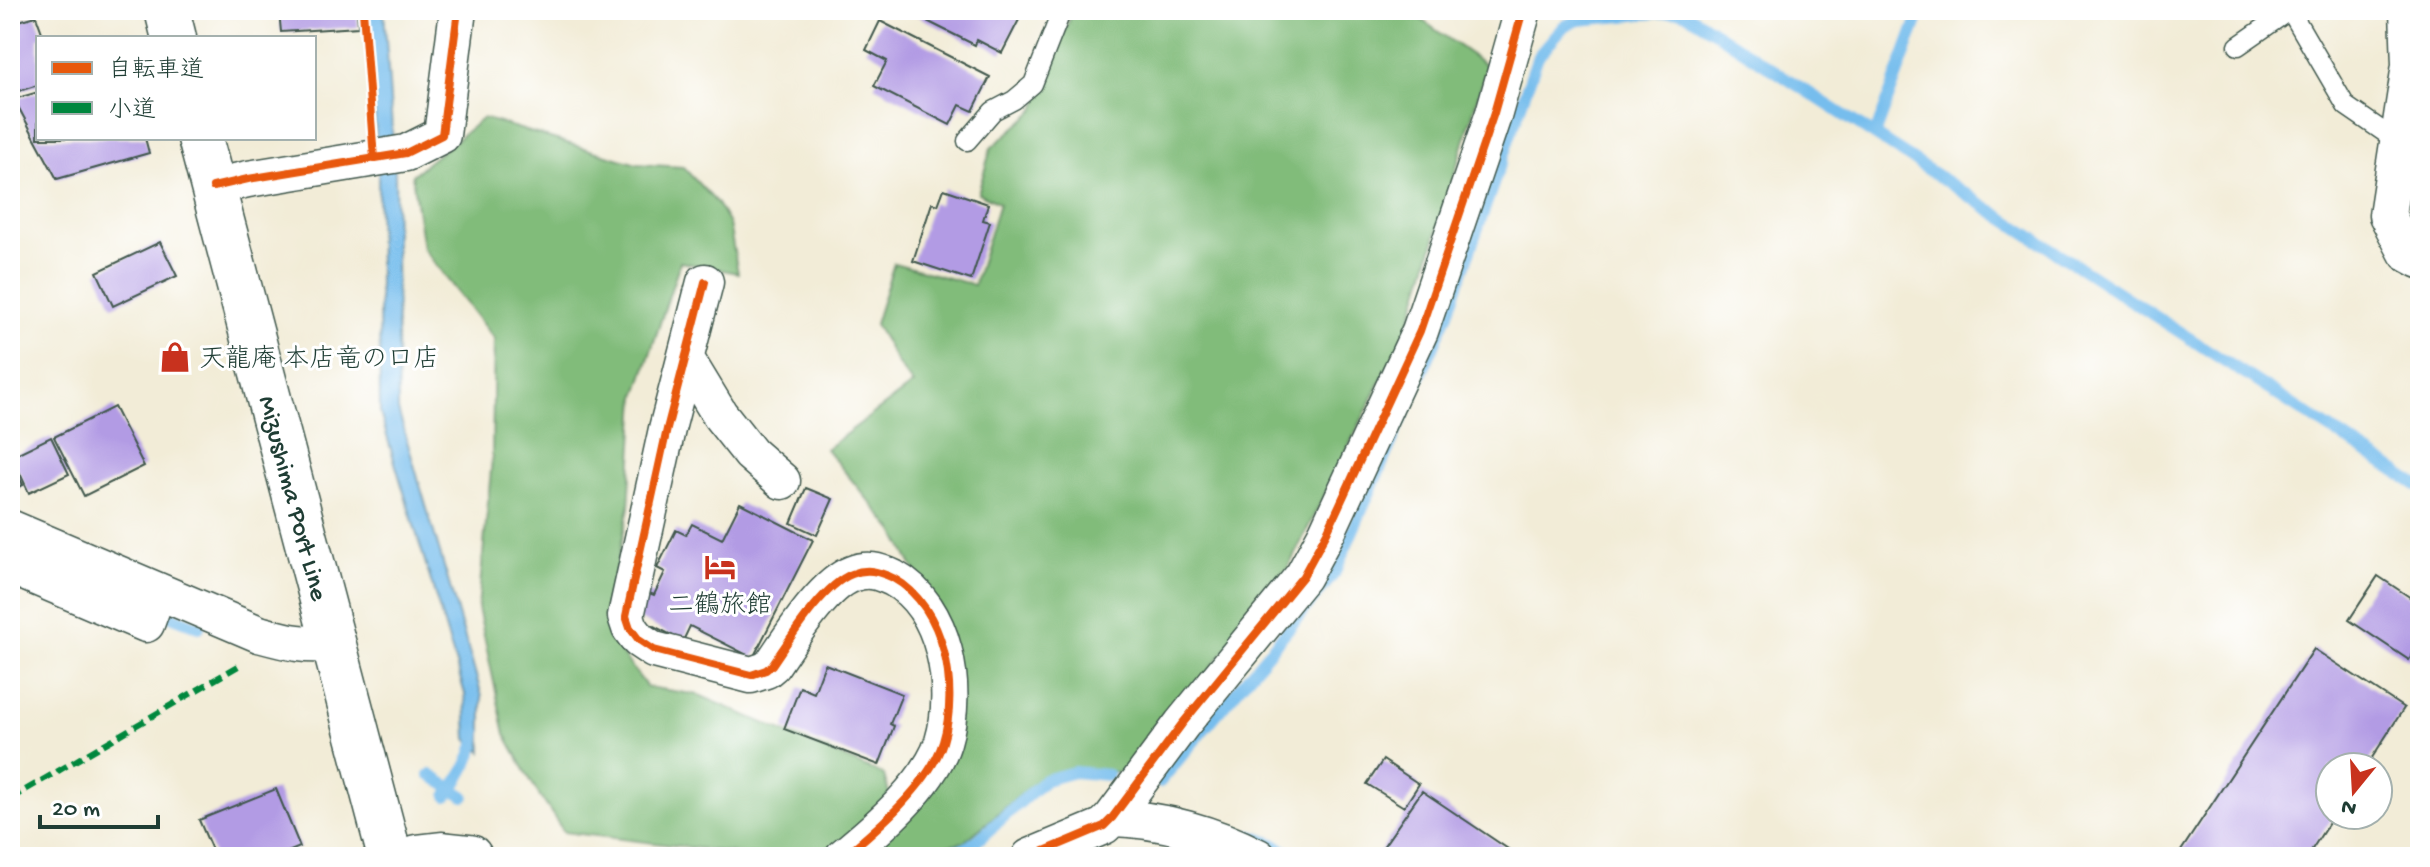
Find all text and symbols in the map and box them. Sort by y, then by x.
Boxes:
legend [36,36,316,140]
text: 自転車道 [108,56,204,86]
text: 小道 [108,96,156,126]
shop icon: 天龍庵 本店竜の口店 [158,340,192,374]
place label: 天龍庵 本店竜の口店 [199,344,439,377]
street label: Mizushima Port Line [249,393,333,605]
hotel icon: 二鶴旅館 [703,550,737,584]
place label: 二鶴旅館 [668,590,772,623]
north arrow [2314,751,2394,831]
scale bar [40,779,158,829]
text: N [2338,792,2360,821]
text: 20 m [52,796,100,825]

